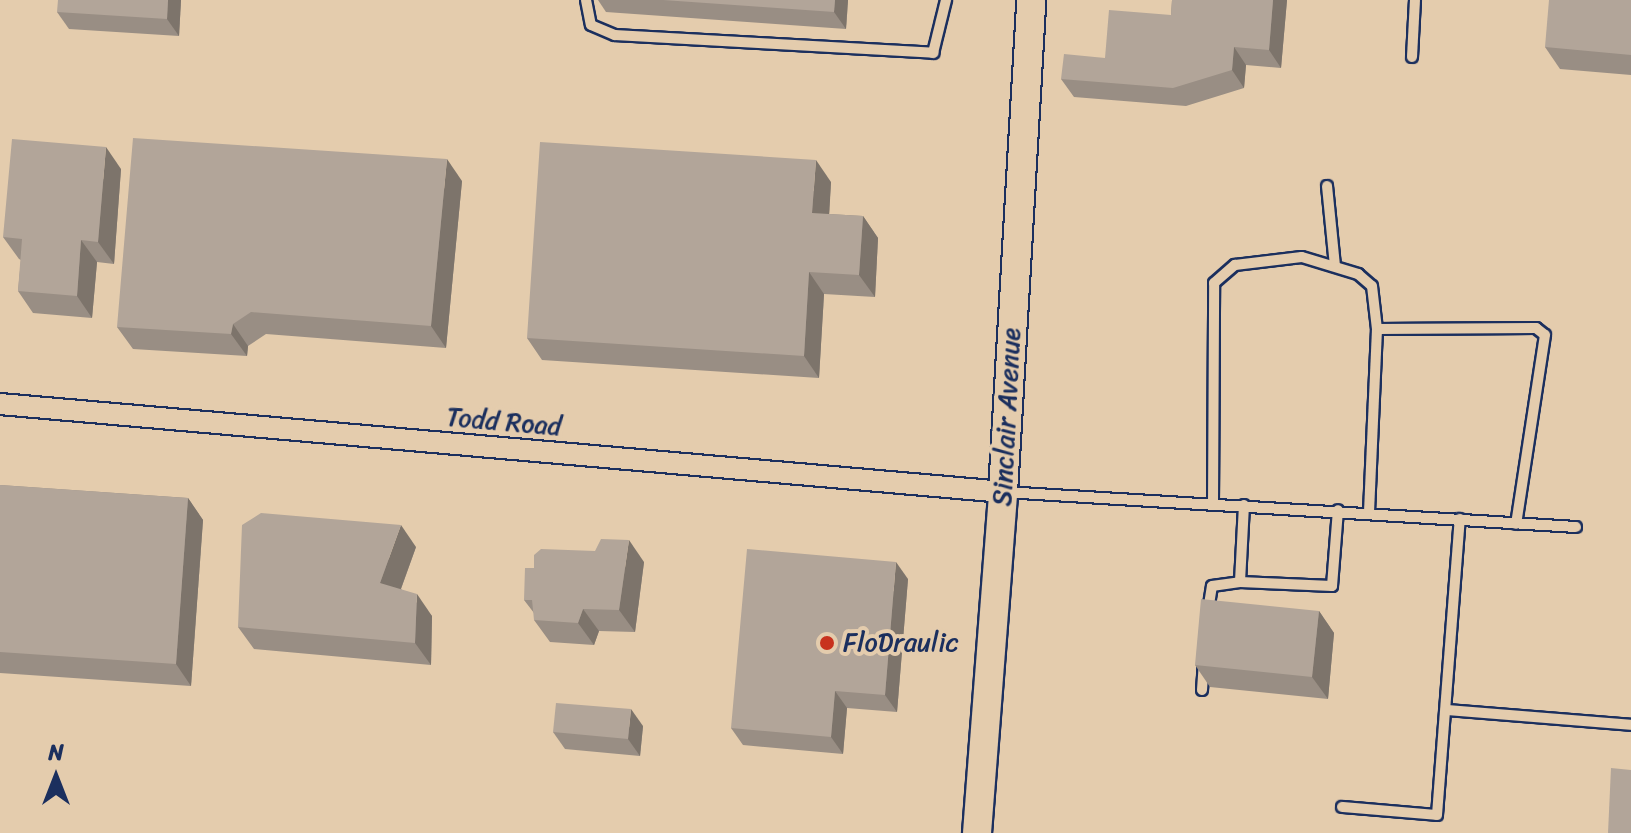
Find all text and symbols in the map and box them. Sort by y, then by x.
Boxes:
street label: Sinclair Avenue [987,327,1027,507]
street label: Todd Road [445,401,563,443]
place label: FloDraulic [843,627,959,659]
marker: FloDraulic [818,634,836,652]
text: N [48,733,64,772]
north arrow [16,737,96,817]

